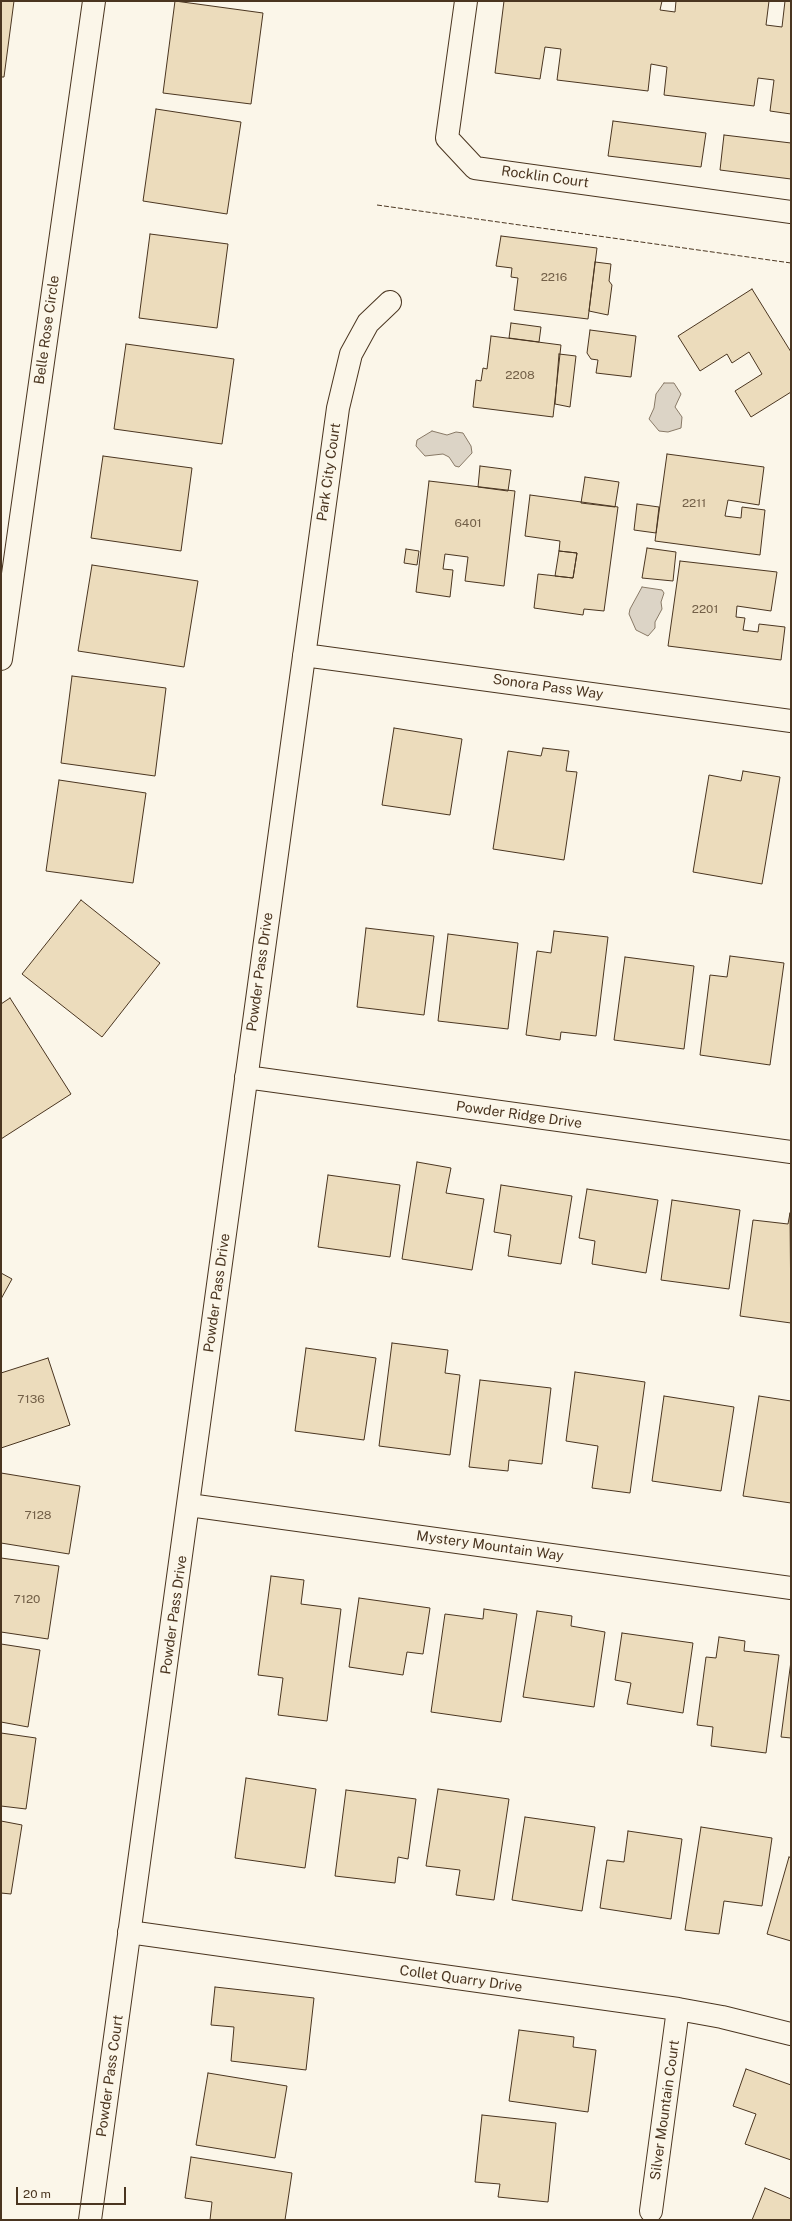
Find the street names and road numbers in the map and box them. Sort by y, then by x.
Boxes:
street label: Rocklin Court [500,163,590,191]
street label: Belle Rose Circle [31,274,63,386]
street label: Park City Court [314,422,344,522]
street label: Sonora Pass Way [492,671,604,703]
street label: Powder Pass Drive [243,911,277,1033]
street label: Powder Ridge Drive [455,1098,583,1132]
street label: Powder Pass Drive [200,1232,234,1354]
street label: Mystery Mountain Way [415,1527,565,1565]
street label: Powder Pass Drive [157,1554,191,1676]
street label: Collet Quarry Drive [399,1962,523,1996]
street label: Powder Pass Court [93,2014,127,2138]
street label: Silver Mountain Court [647,2039,683,2181]

